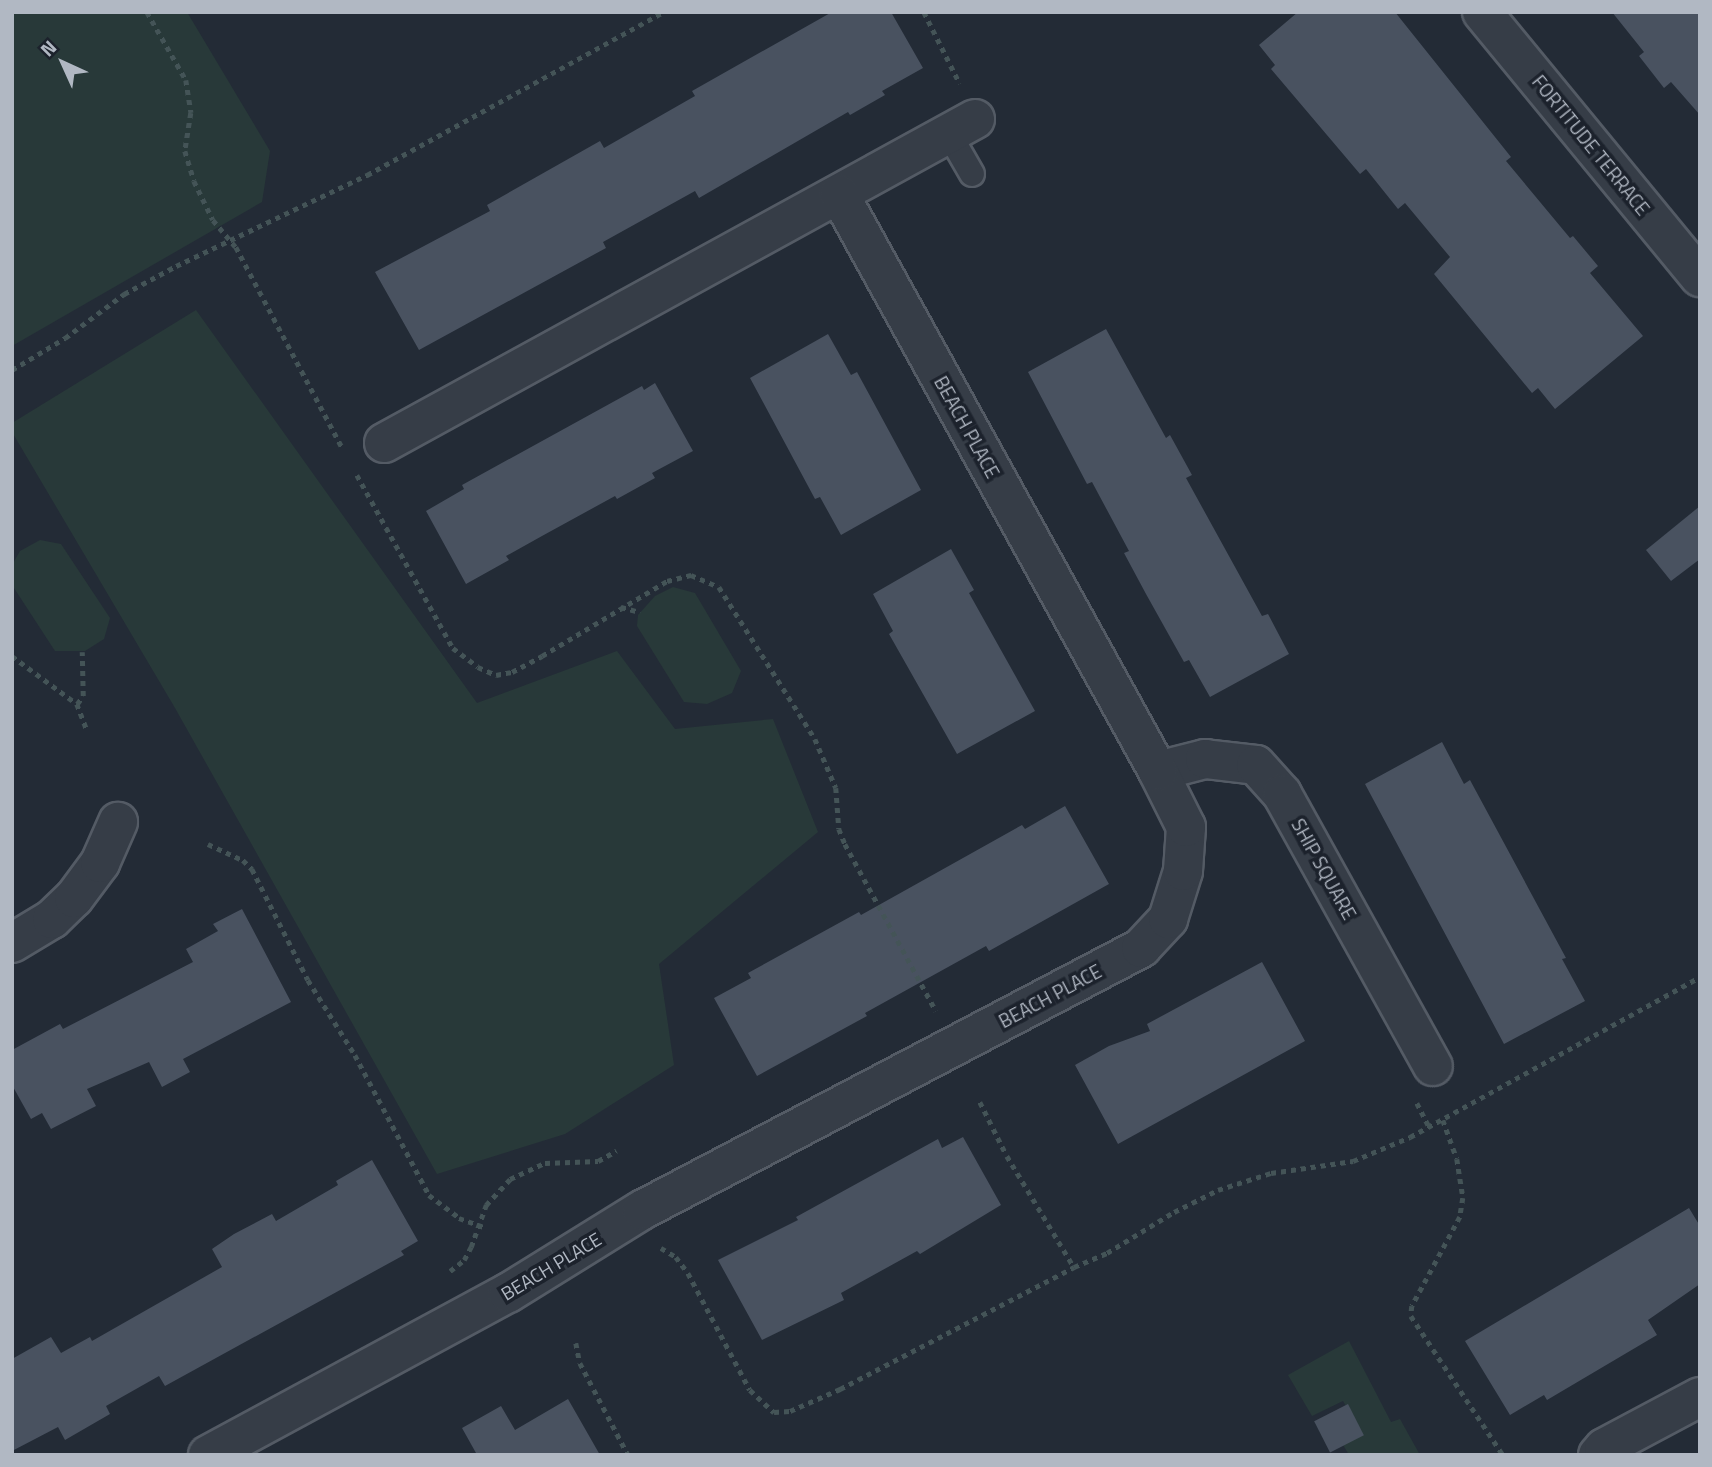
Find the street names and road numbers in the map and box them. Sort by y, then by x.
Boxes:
street label: FORTITUDE TERRACE [1528,70,1654,220]
street label: BEACH PLACE [930,372,1004,482]
street label: SHIP SQUARE [1287,815,1361,923]
street label: BEACH PLACE [995,959,1105,1033]
street label: BEACH PLACE [497,1227,605,1305]

